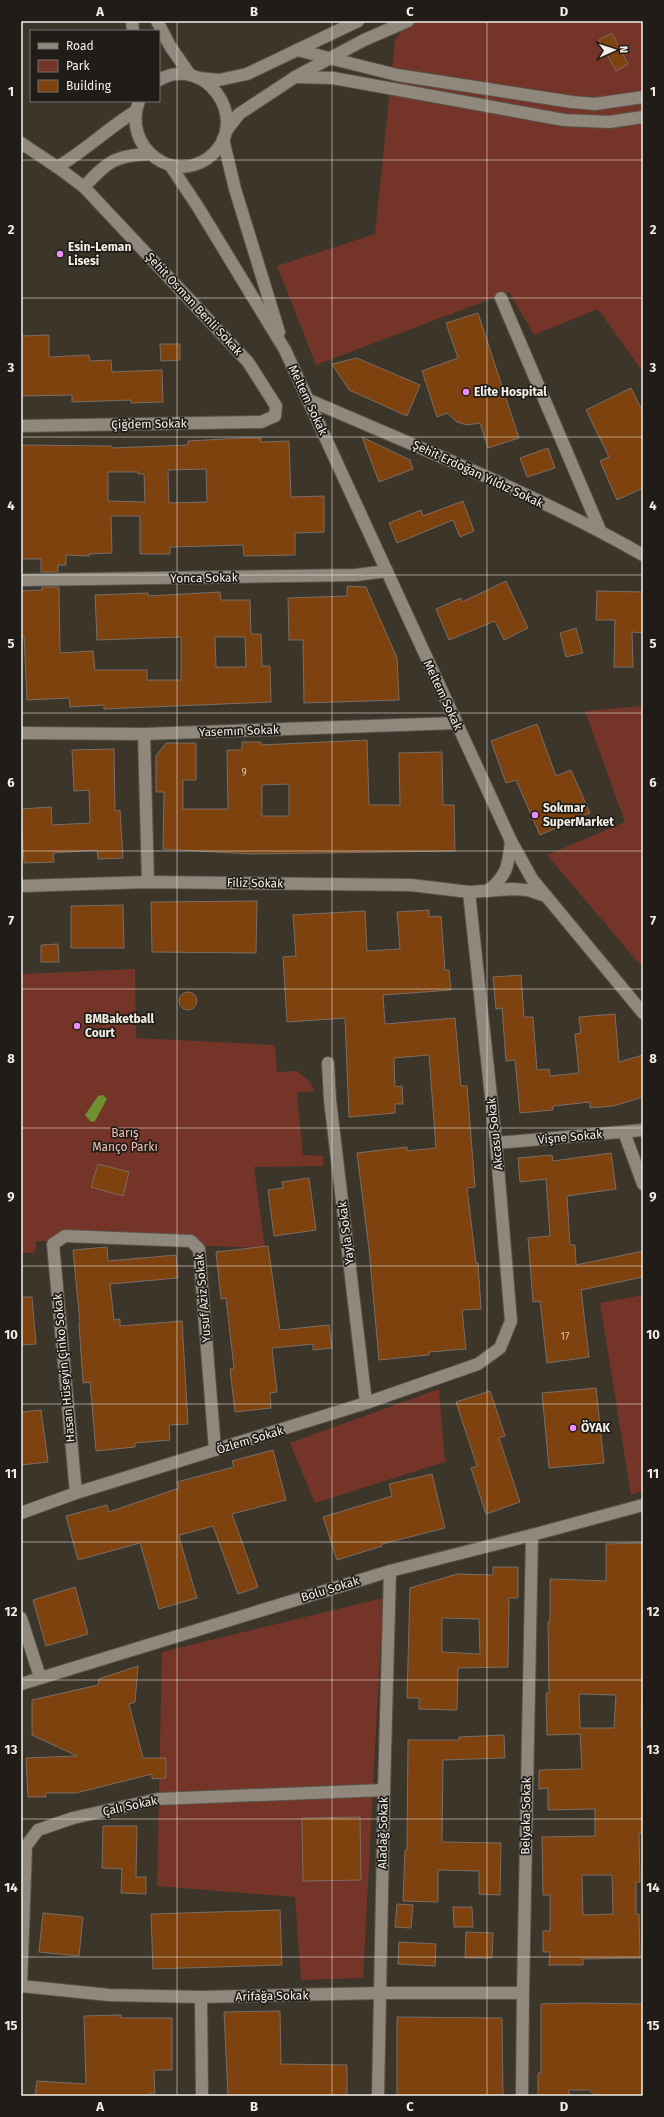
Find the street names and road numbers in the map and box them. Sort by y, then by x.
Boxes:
street label: Şehit Osman Benli Sokak [143,250,246,359]
street label: Meltem Sokak [286,363,331,438]
street label: Çiğdem Sokak [111,416,188,432]
street label: Şehit Erdoğan Yıldız Sokak [410,438,546,511]
street label: Yonca Sokak [170,570,239,586]
street label: Meltem Sokak [421,658,466,733]
street label: Yasemın Sokak [199,723,280,739]
street label: Filiz Sokak [227,876,284,891]
street label: Akcasu Sokak [484,1096,506,1171]
street label: Vişne Sokak [537,1127,604,1147]
street label: Yayla Sokak [335,1200,357,1265]
street label: Yusuf Aziz Sokak [192,1252,214,1343]
street label: Hasan Hüseyin Çinko Sokak [50,1292,77,1443]
street label: Özlem Sokak [214,1421,286,1457]
street label: Bolu Sokak [299,1573,362,1604]
street label: Belyaka Sokak [518,1776,534,1855]
street label: Çalı Sokak [102,1793,159,1819]
street label: Aladağ Sokak [375,1796,391,1869]
street label: Arifağa Sokak [235,1988,309,2004]

